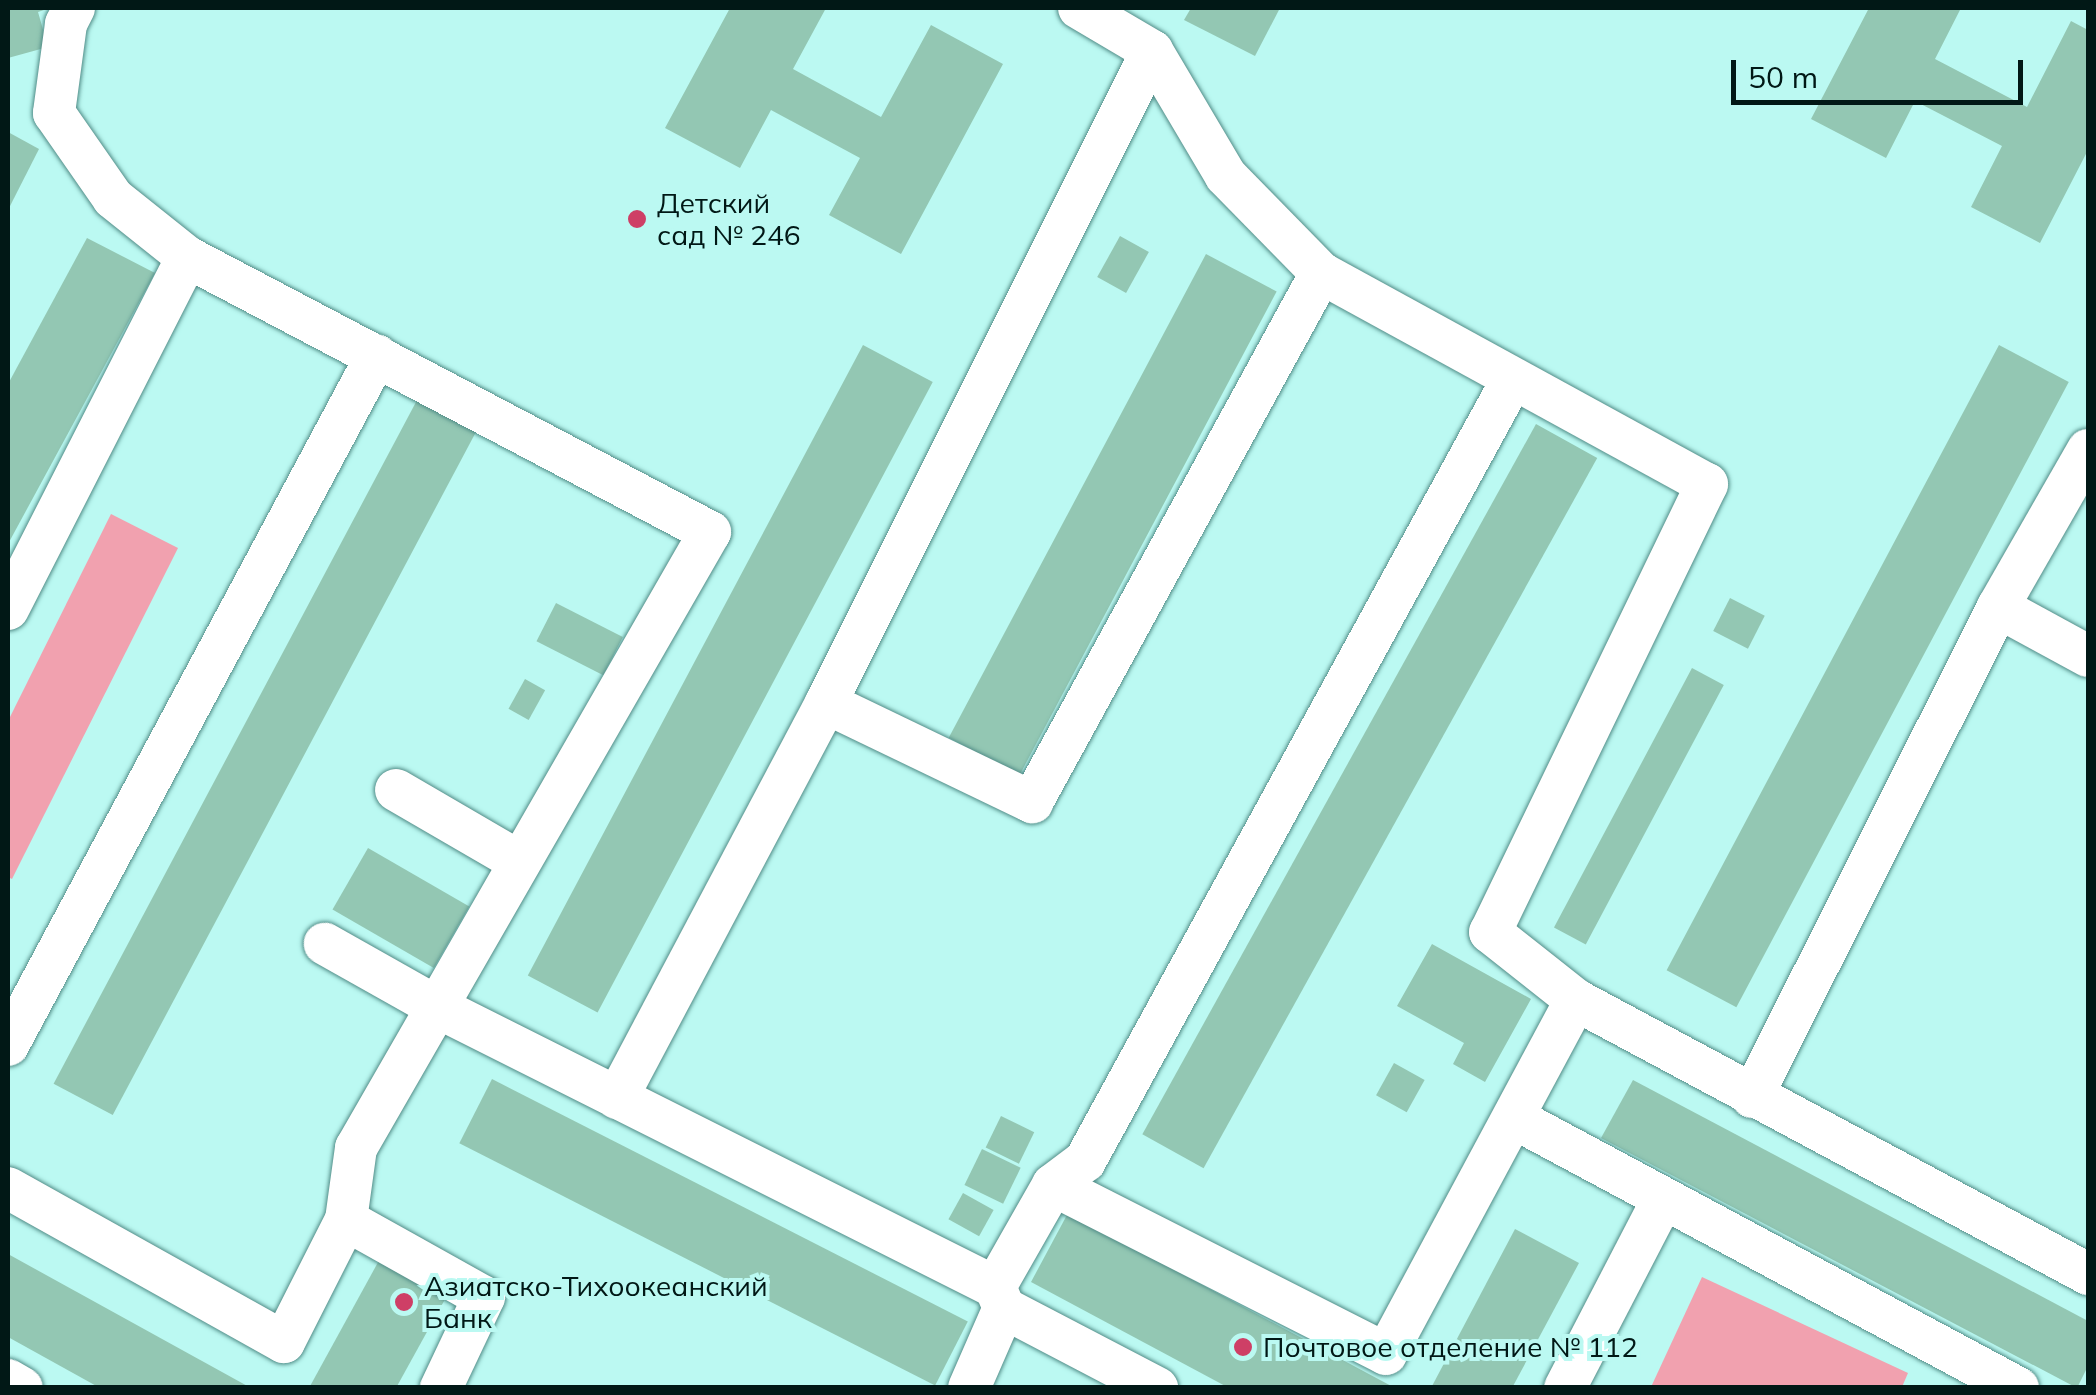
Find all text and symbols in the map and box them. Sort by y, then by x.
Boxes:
scale bar [1736,40,2028,102]
text: 50 m [1748,58,1818,96]
place label: Детский сад № 246 [657,186,801,252]
marker: Детский сад № 246 [626,208,648,230]
place label: Азиатско-Тихоокеанский Банк [424,1269,768,1335]
marker: Азиатско-Тихоокеанский Банк [393,1291,415,1313]
place label: Почтовое отделение № 112 [1263,1330,1638,1364]
marker: Почтовое отделение № 112 [1232,1336,1254,1358]

